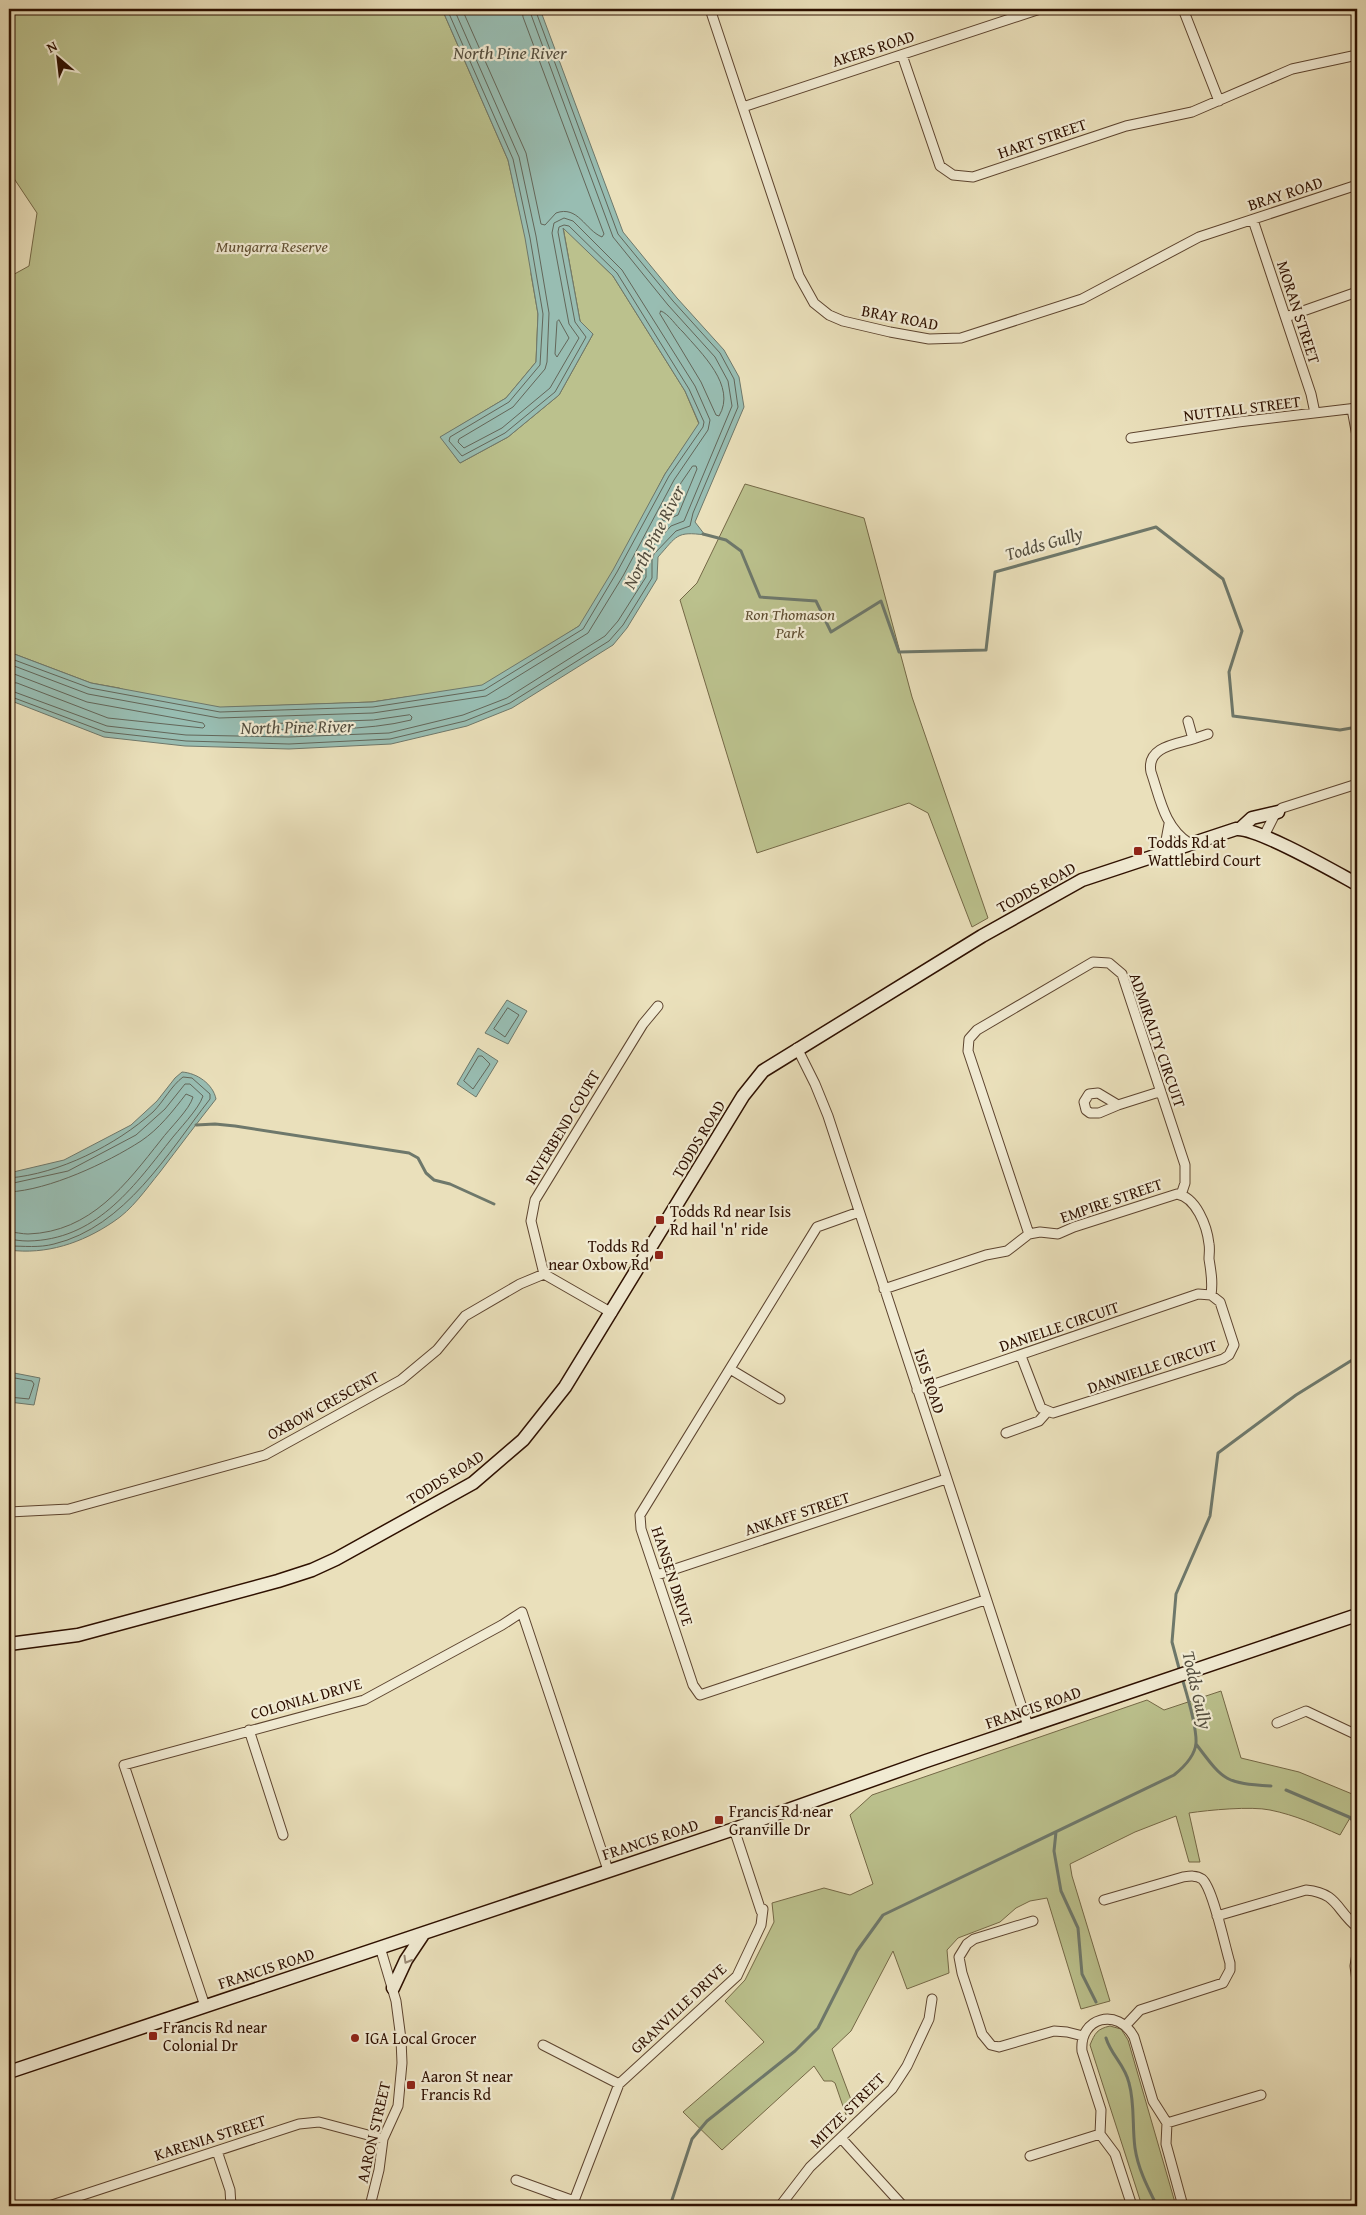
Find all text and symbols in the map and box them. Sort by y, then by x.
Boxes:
street label: AKERS ROAD [829,23,918,73]
north arrow [32,32,82,82]
text: N [43,35,61,58]
water label: North Pine River [452,39,568,66]
street label: HART STREET [994,112,1090,164]
street label: BRAY ROAD [1244,170,1326,216]
park label: Mungarra Reserve [216,234,328,258]
street label: MORAN STREET [1271,257,1327,367]
street label: BRAY ROAD [860,298,941,336]
street label: NUTTALL STREET [1182,389,1302,427]
water label: North Pine River [615,479,692,594]
water label: Todds Gully [1002,519,1087,568]
park label: Ron Thomason Park [744,602,835,644]
water label: North Pine River [239,712,355,741]
place label: Todds Rd at Wattlebird Court [1148,830,1261,872]
marker: Todds Rd at Wattlebird Court [1132,845,1144,857]
street label: TODDS ROAD [992,855,1080,919]
street label: ADMIRALTY CIRCUIT [1124,969,1192,1111]
street label: RIVERBEND COURT [518,1065,606,1189]
street label: TODDS ROAD [665,1095,731,1183]
street label: EMPIRE STREET [1057,1171,1165,1229]
place label: Todds Rd near Isis Rd hail 'n' ride [670,1199,791,1241]
marker: Todds Rd near Isis Rd hail 'n' ride [654,1214,666,1226]
place label: Todds Rd near Oxbow Rd [548,1234,649,1276]
marker: Todds Rd near Oxbow Rd [653,1249,665,1261]
street label: DANIELLE CIRCUIT [996,1294,1122,1358]
street label: DANNIELLE CIRCUIT [1084,1332,1220,1399]
street label: ISIS ROAD [908,1345,952,1417]
street label: OXBOW CRESCENT [262,1364,384,1446]
street label: TODDS ROAD [402,1444,489,1510]
street label: ANKAFF STREET [741,1485,853,1541]
street label: HANSEN DRIVE [646,1523,700,1629]
water label: Todds Gully [1175,1648,1220,1733]
street label: COLONIAL DRIVE [248,1671,364,1725]
street label: FRANCIS ROAD [982,1679,1084,1735]
place label: Francis Rd near Granville Dr [729,1799,834,1841]
street label: FRANCIS ROAD [599,1812,702,1866]
marker: Francis Rd near Granville Dr [713,1814,725,1826]
street label: FRANCIS ROAD [215,1941,318,1995]
one-way arrow [403,1954,413,1963]
street label: GRANVILLE DRIVE [625,1957,731,2059]
place label: Francis Rd near Colonial Dr [163,2015,268,2057]
place label: IGA Local Grocer [365,2026,477,2050]
marker: Francis Rd near Colonial Dr [147,2030,159,2042]
marker: IGA Local Grocer [349,2032,361,2044]
place label: Aaron St near Francis Rd [421,2064,513,2106]
street label: MITZE STREET [804,2067,890,2153]
street label: AARON STREET [350,2079,396,2185]
marker: Aaron St near Francis Rd [405,2079,417,2091]
street label: KARENIA STREET [151,2108,269,2166]

